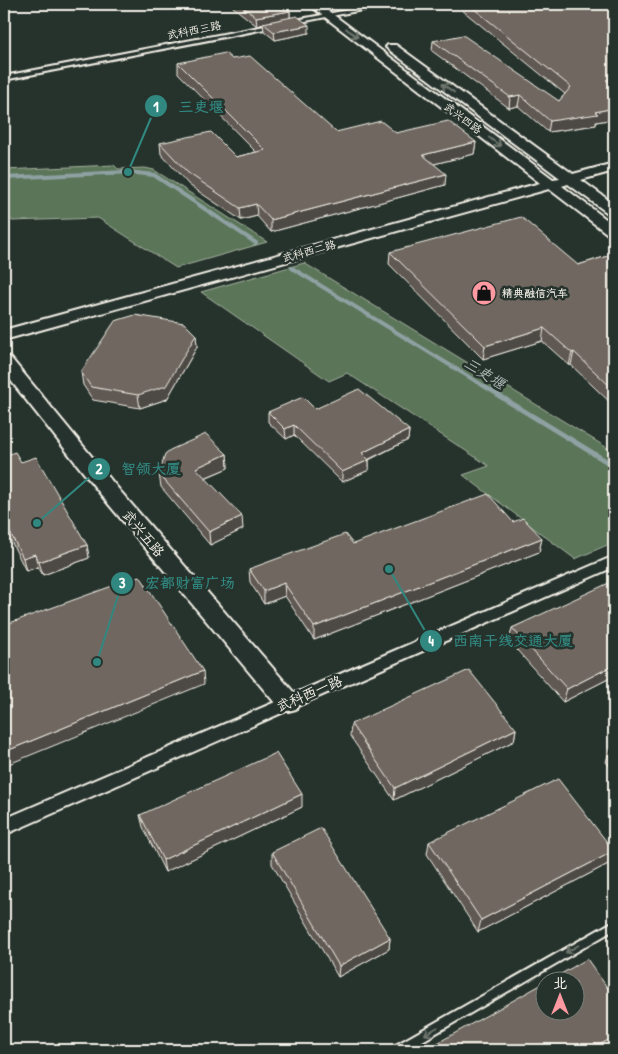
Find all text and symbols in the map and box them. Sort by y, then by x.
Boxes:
street label: 武科西三路 [166,18,222,42]
one-way arrow [345,28,358,39]
one-way arrow [441,83,455,93]
callout: 三吏堰 [143,91,233,121]
text: 1 [153,96,159,117]
text: 三吏堰 [178,96,224,117]
street label: 武兴四路 [441,99,485,137]
one-way arrow [488,137,502,147]
street label: 武科西二路 [281,237,337,265]
shop icon: 精典融信汽车 [471,280,497,306]
place label: 精典融信汽车 [502,286,568,300]
water label: 三吏堰 [460,352,511,395]
callout: 智领大厦 [86,454,191,484]
text: 2 [95,458,103,479]
text: 智领大厦 [121,458,181,479]
street label: 武兴五路 [119,505,169,561]
callout: 宏都财富广场 [110,568,245,598]
text: 3 [119,572,126,593]
text: 宏都财富广场 [145,572,235,593]
callout: 西南干线交通大厦 [418,626,583,656]
text: 4 [428,630,434,651]
text: 西南干线交通大厦 [453,630,573,651]
street label: 武科西一路 [273,671,345,715]
one-way arrow [565,945,580,955]
north arrow [536,972,586,1022]
text: 北 [553,973,567,992]
one-way arrow [425,1026,439,1036]

